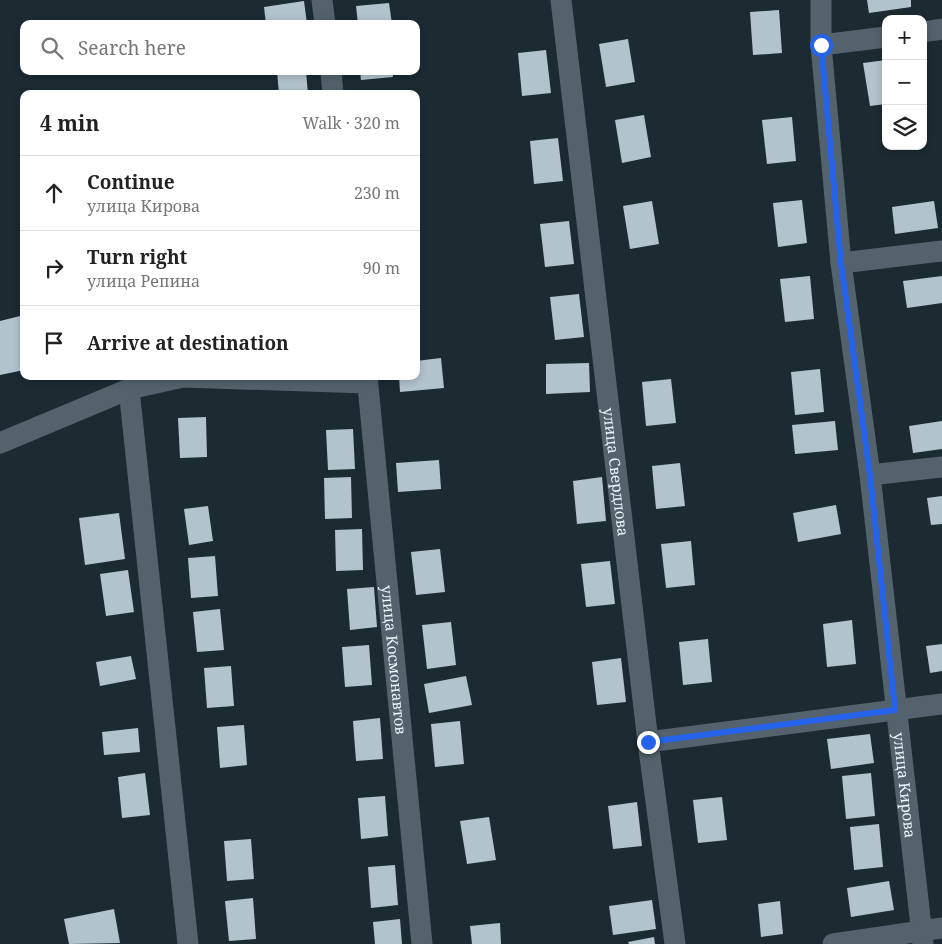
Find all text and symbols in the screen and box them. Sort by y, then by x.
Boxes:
map controls [882,15,927,150]
button: + [882,15,927,60]
search box [20,20,420,75]
icon: search [38,34,66,62]
route start [810,34,833,57]
text: Search here [78,35,186,61]
button: − [882,60,927,105]
button: layers [882,105,927,150]
text: 4 min [40,109,99,137]
text: Walk · 320 m [303,112,400,134]
text: Continue [87,169,175,195]
icon: ahead [40,179,68,207]
text: 230 m [354,182,400,204]
text: улица Кирова [87,195,200,217]
text: Turn right [87,244,187,270]
icon: right [40,254,68,282]
text: 90 m [363,257,400,279]
text: улица Репина [87,270,200,292]
icon: arrive [40,329,68,357]
text: Arrive at destination [87,330,289,356]
street label: улица Свердлова [599,406,634,537]
street label: улица Космонавтов [377,584,412,735]
route end [637,731,660,754]
street label: улица Кирова [889,731,921,839]

